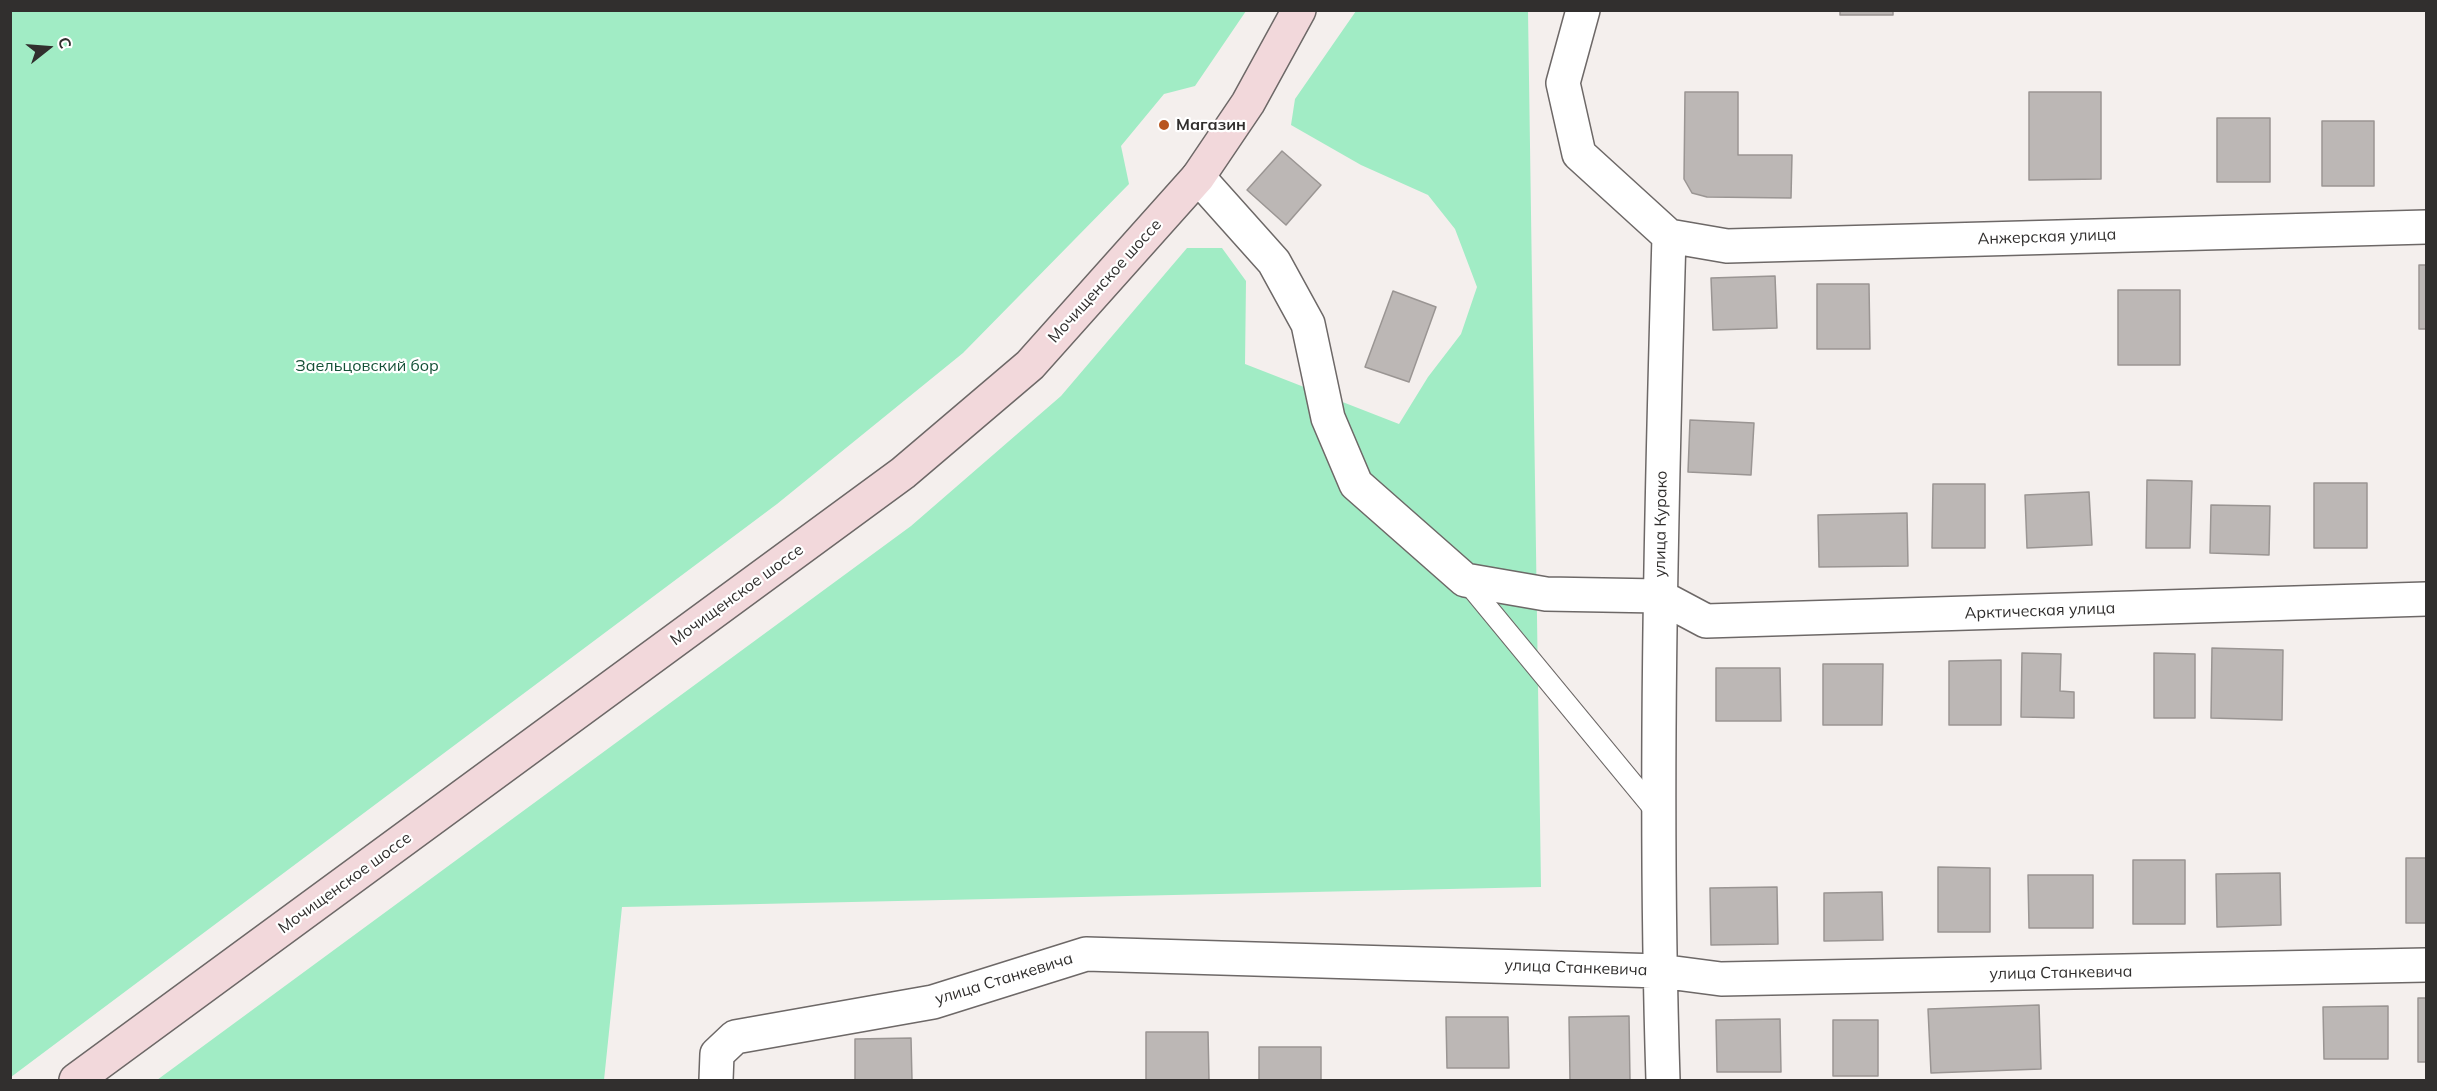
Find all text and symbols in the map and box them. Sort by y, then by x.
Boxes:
north arrow [18,18,78,78]
text: С [54,35,76,51]
place label: Магазин [1176,115,1246,135]
marker: Магазин [1157,118,1171,132]
street label: Мочищенское шоссе [1044,215,1166,347]
street label: Анжерская улица [1977,225,2117,249]
park label: Заельцовский бор [295,356,439,376]
street label: улица Курако [1650,470,1672,578]
street label: Мочищенское шоссе [667,540,807,650]
street label: Арктическая улица [1964,599,2116,623]
street label: Мочищенское шоссе [275,828,415,938]
street label: улица Станкевича [933,949,1075,1009]
street label: улица Станкевича [1504,956,1648,980]
street label: улица Станкевича [1989,962,2133,984]

